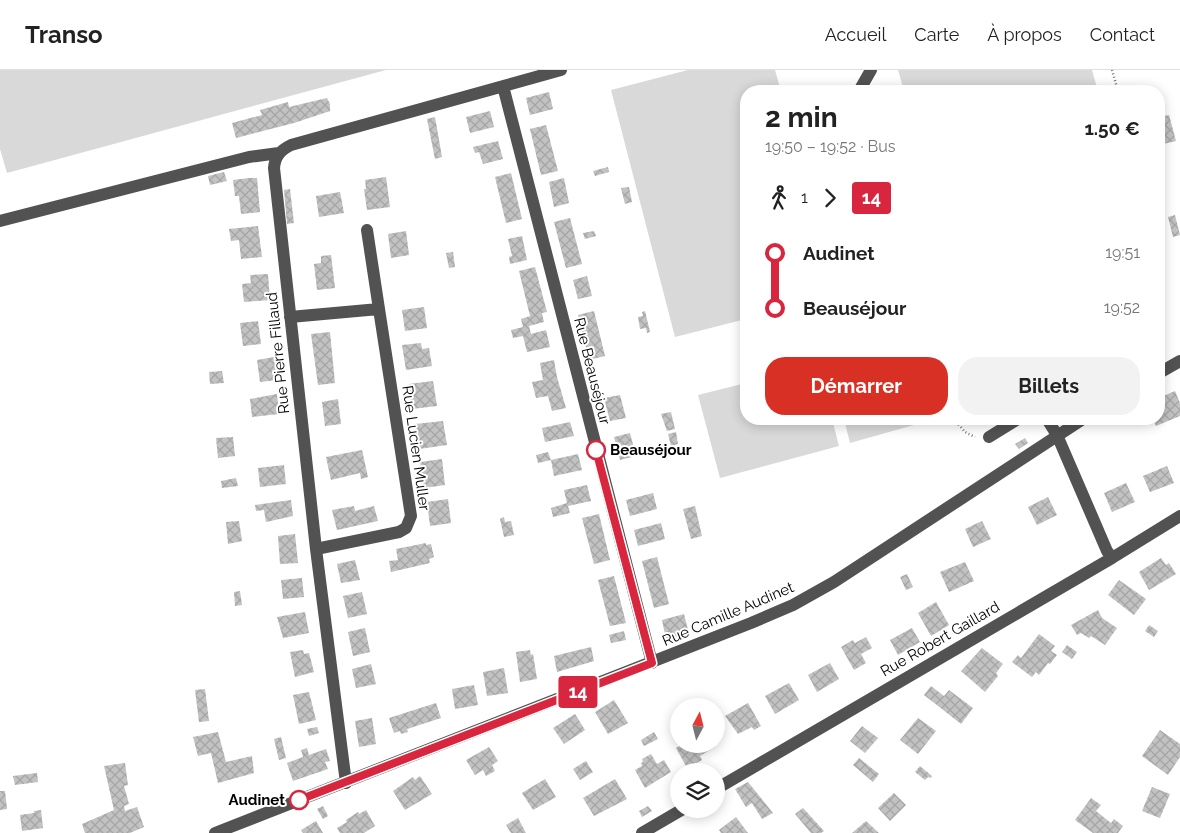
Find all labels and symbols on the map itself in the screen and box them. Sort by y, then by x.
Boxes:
street label: Rue Pierre Fillaud [263,291,293,415]
street label: Rue Beauséjour [570,316,614,427]
street label: Rue Lucien Muller [398,384,434,512]
marker: Beauséjour [586,440,606,460]
place label: Beauséjour [610,441,692,459]
street label: Rue Camille Audinet [660,578,796,650]
street label: Rue Robert Gaillard [877,598,1003,680]
line badge: 14 [556,676,600,708]
north arrow [670,698,725,752]
marker: Audinet [289,790,309,810]
place label: Audinet [229,791,285,809]

